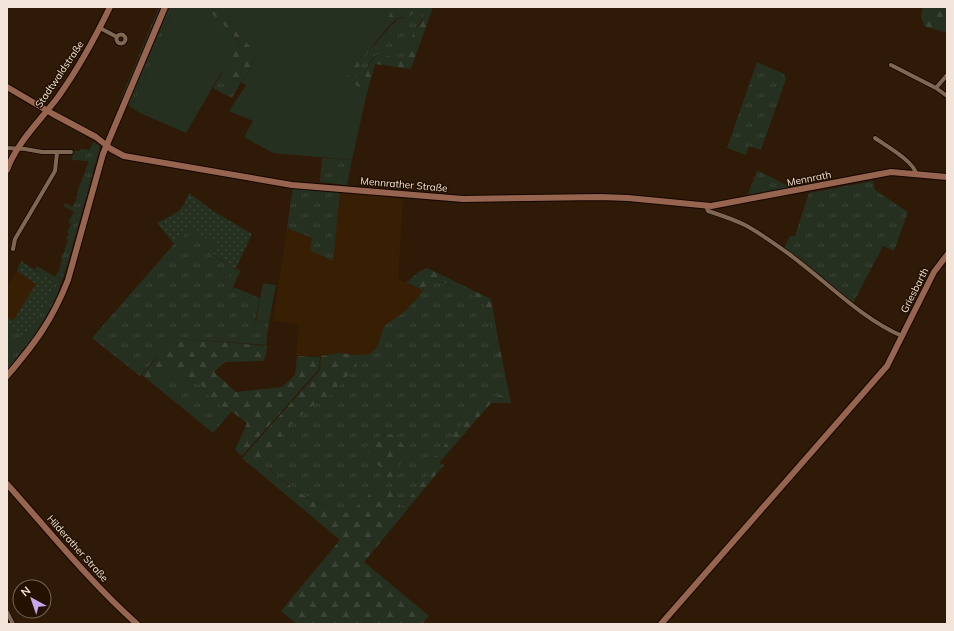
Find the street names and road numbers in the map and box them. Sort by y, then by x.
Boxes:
street label: Stadtwaldstraße [32,38,87,110]
street label: Mennrath [786,168,832,189]
street label: Mennrather Straße [360,174,448,195]
street label: Griesbarth [898,265,931,315]
street label: Hilderather Straße [44,512,111,584]

